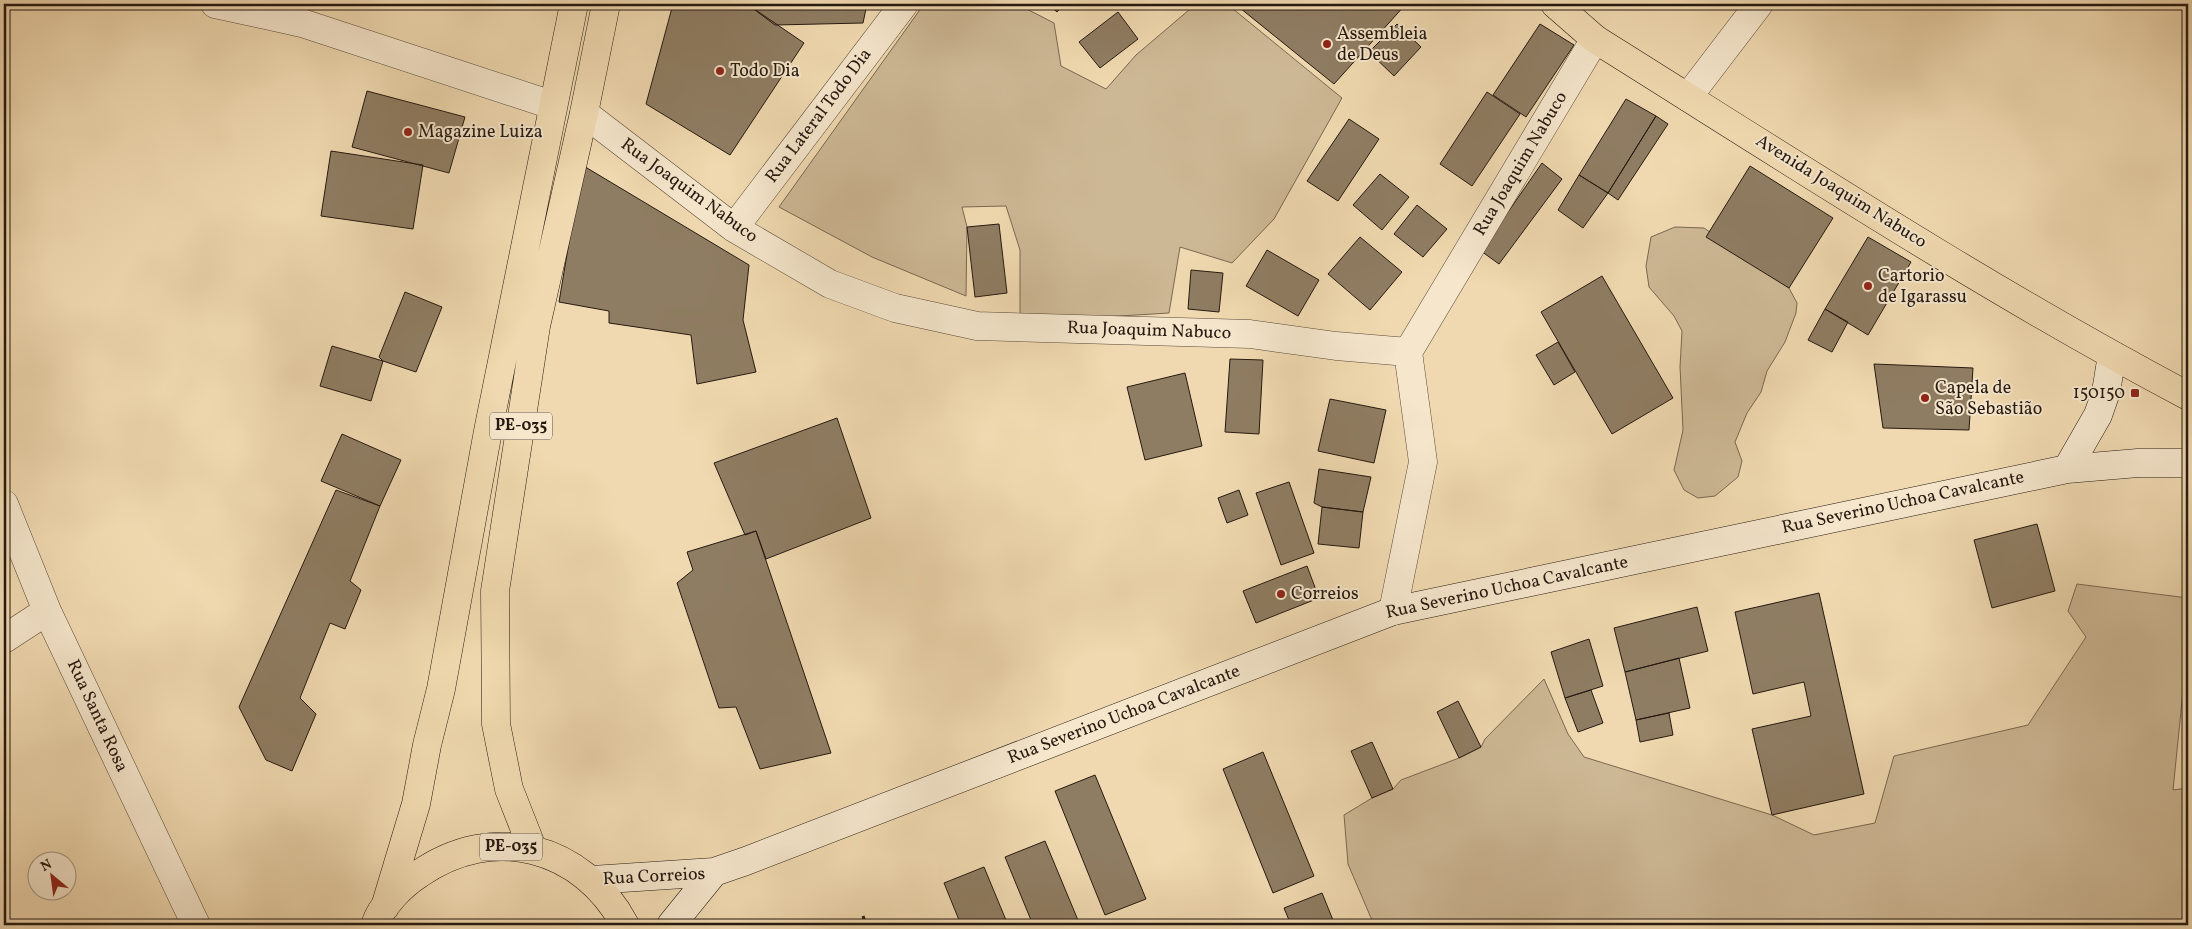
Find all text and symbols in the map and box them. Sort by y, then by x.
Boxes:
place label: Assembleia de Deus [1337,22,1428,68]
marker: Assembleia de Deus [1321,38,1333,50]
street label: Rua Lateral Todo Dia [760,43,878,189]
place label: Todo Dia [730,59,800,84]
marker: Todo Dia [714,65,726,77]
street label: Rua Joaquim Nabuco [1468,87,1574,241]
place label: Magazine Luiza [418,120,543,145]
marker: Magazine Luiza [402,126,414,138]
street label: Avenida Joaquim Nabuco [1751,129,1931,255]
street label: Rua Joaquim Nabuco [615,133,763,249]
place label: Cartorio de Igarassu [1878,264,1967,310]
marker: Cartorio de Igarassu [1862,280,1874,292]
street label: Rua Joaquim Nabuco [1066,316,1232,346]
place label: Capela de São Sebastião [1935,376,2042,422]
place label: 150150 [2073,381,2125,406]
marker: 150150 [2129,387,2141,399]
marker: Capela de São Sebastião [1919,392,1931,404]
road number: PE-035 [490,412,552,440]
street label: Rua Severino Uchoa Cavalcante [1780,465,2026,541]
street label: Rua Severino Uchoa Cavalcante [1384,550,1630,626]
place label: Correios [1291,582,1359,607]
marker: Correios [1275,588,1287,600]
street label: Rua Santa Rosa [60,656,134,776]
street label: Rua Severino Uchoa Cavalcante [1004,659,1244,771]
road number: PE-035 [480,834,542,860]
north arrow [28,852,78,902]
text: N [37,855,55,877]
street label: Rua Correios [602,862,706,892]

